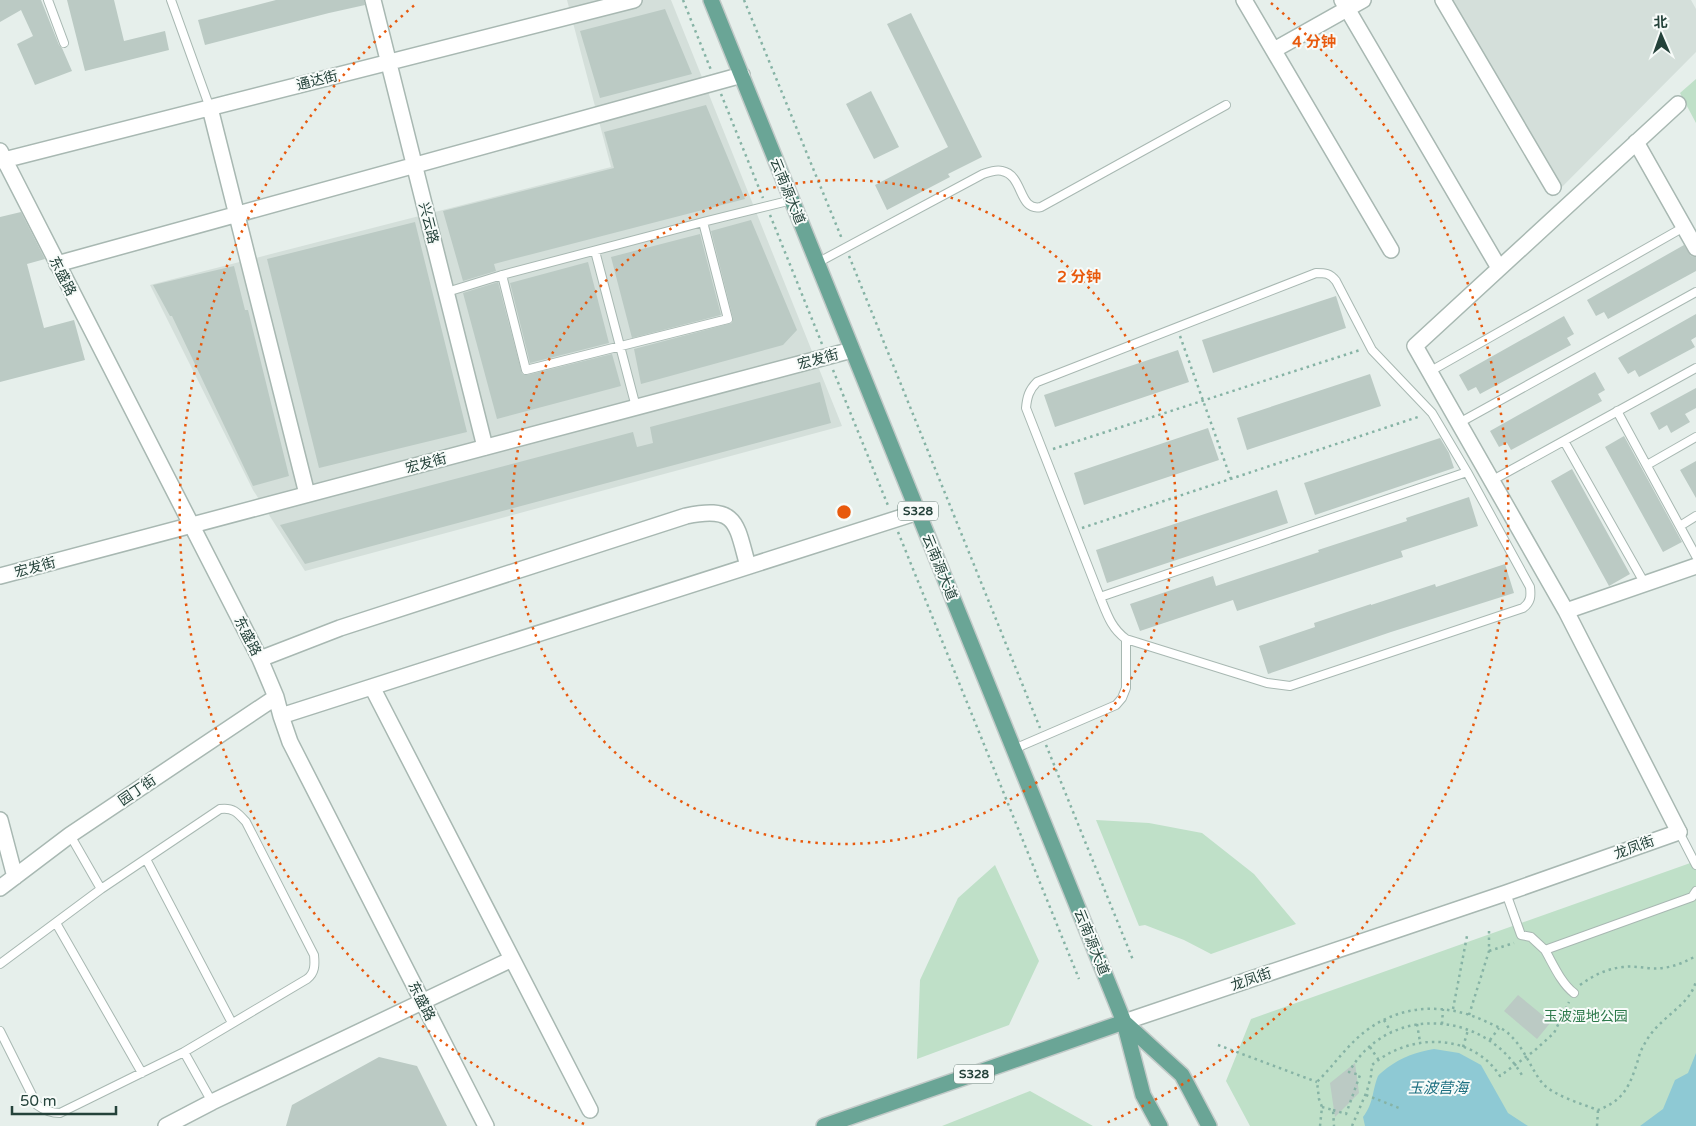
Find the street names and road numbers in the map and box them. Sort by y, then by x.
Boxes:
street label: 通达街 [295,67,340,94]
street label: 云南源大道 [767,156,809,227]
street label: 兴云路 [415,201,442,246]
street label: 东盛路 [45,254,80,299]
street label: 宏发街 [796,346,841,373]
street label: 宏发街 [404,450,449,477]
road number: S328 [898,502,938,520]
street label: 云南源大道 [919,532,961,603]
street label: 宏发街 [13,554,58,581]
street label: 东盛路 [230,614,265,659]
street label: 园丁街 [115,772,159,809]
street label: 龙凤街 [1612,832,1657,863]
street label: 云南源大道 [1071,907,1113,978]
street label: 龙凤街 [1229,965,1274,994]
street label: 东盛路 [404,979,439,1024]
road number: S328 [954,1064,994,1084]

